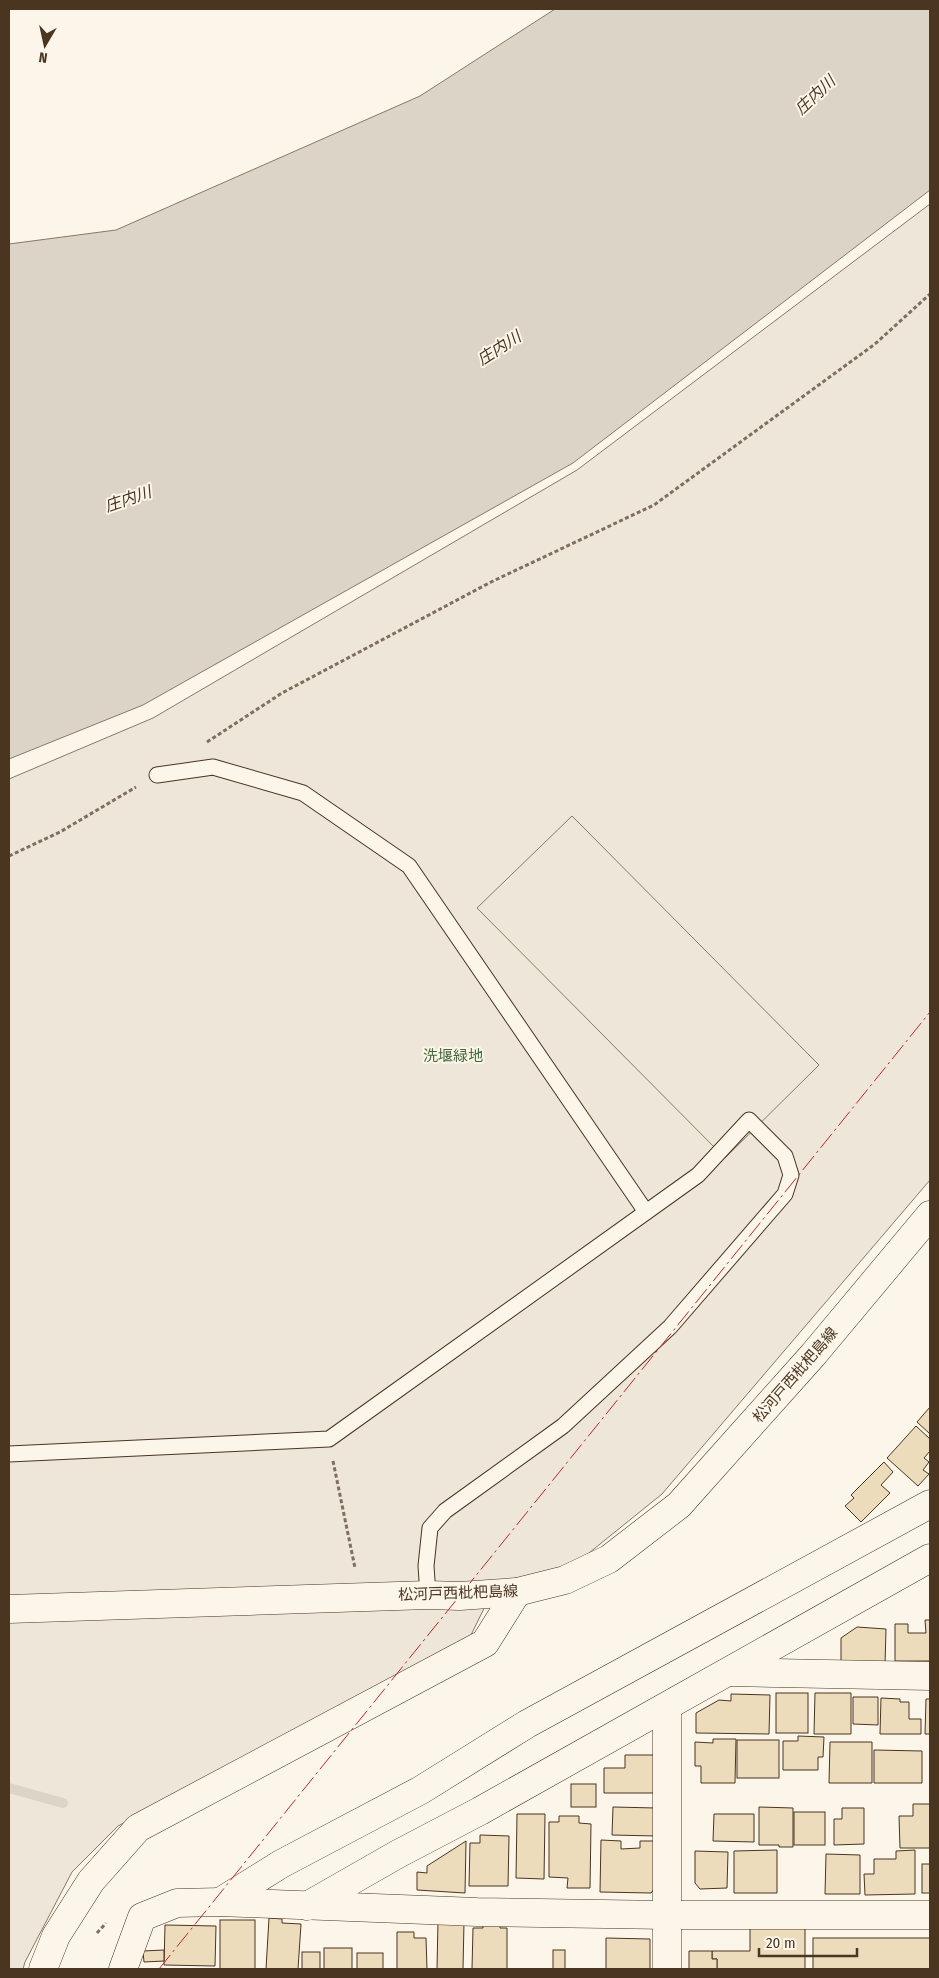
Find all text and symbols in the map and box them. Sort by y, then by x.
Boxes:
north arrow [20,20,70,70]
text: N [38,48,49,66]
water label: 庄内川 [791,70,840,118]
water label: 庄内川 [474,326,526,369]
water label: 庄内川 [102,482,156,516]
park label: 洗堰緑地 [423,1047,483,1065]
street label: 松河戸西枇杷島線 [749,1324,841,1426]
street label: 松河戸西枇杷島線 [398,1582,518,1604]
scale bar [759,1926,856,1958]
text: 20 m [766,1934,796,1952]

